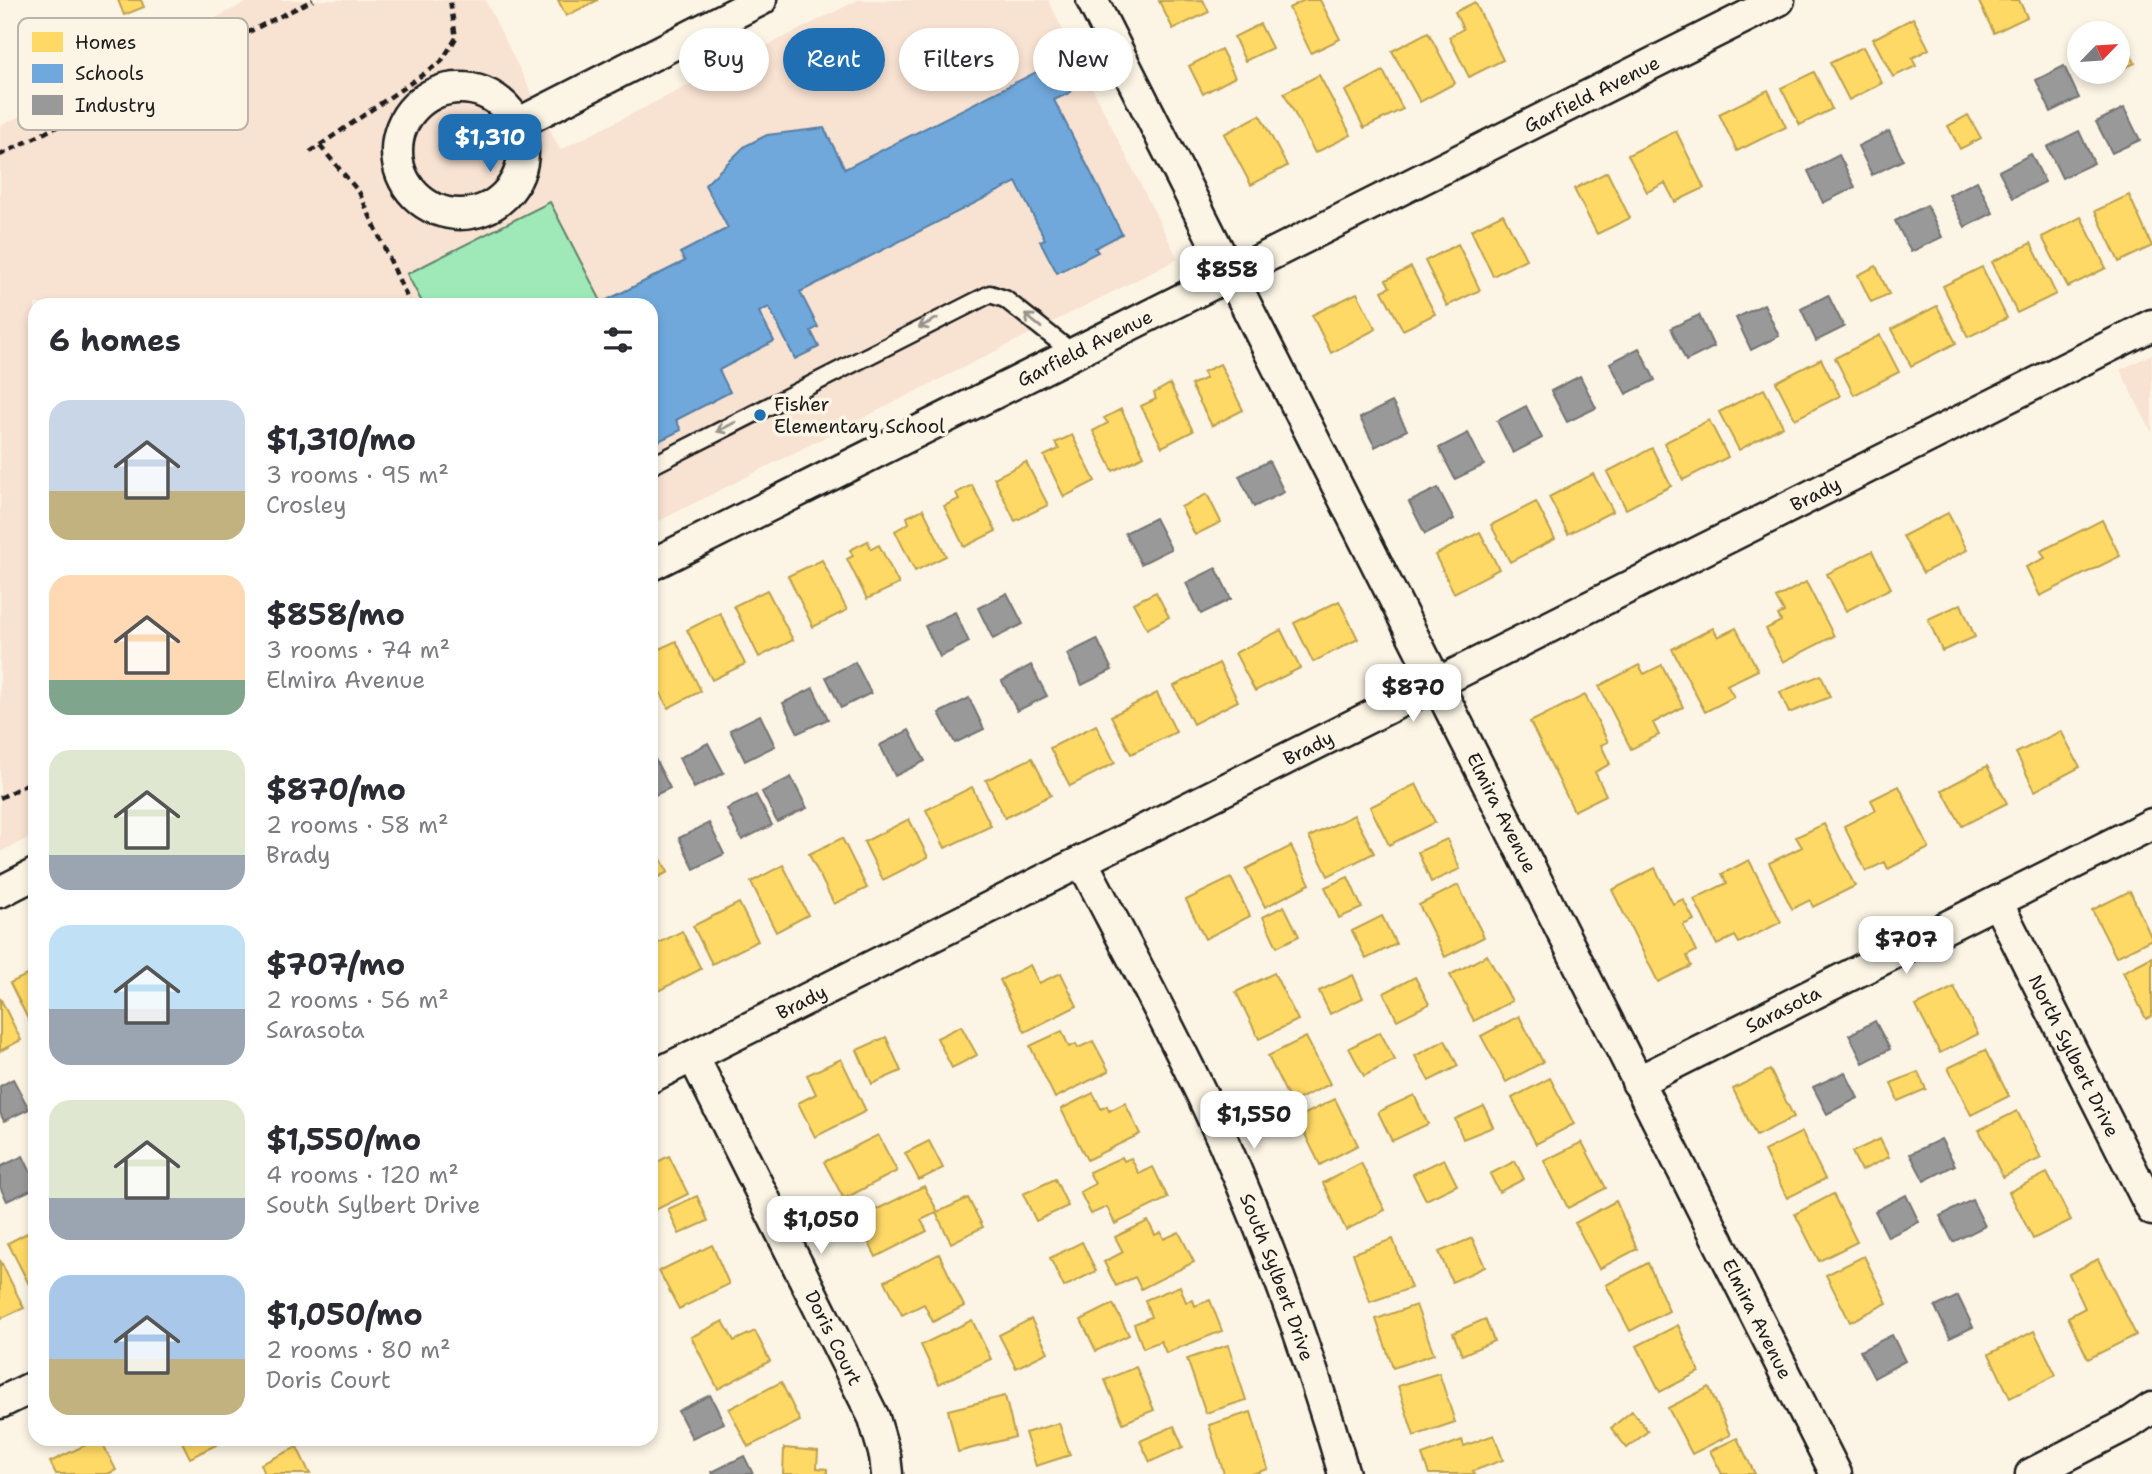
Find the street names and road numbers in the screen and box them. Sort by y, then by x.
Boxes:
street label: Garfield Avenue [1520,50,1664,139]
street label: Garfield Avenue [1013,304,1157,393]
street label: Brady [1786,471,1845,517]
street label: Brady [1279,725,1338,771]
street label: Elmira Avenue [1461,748,1542,877]
street label: North Sylbert Drive [2023,970,2125,1141]
street label: Brady [772,979,831,1025]
street label: Sarasota [1741,980,1825,1039]
street label: South Sylbert Drive [1234,1189,1320,1364]
street label: Elmira Avenue [1716,1254,1798,1383]
street label: Doris Court [799,1286,868,1390]

